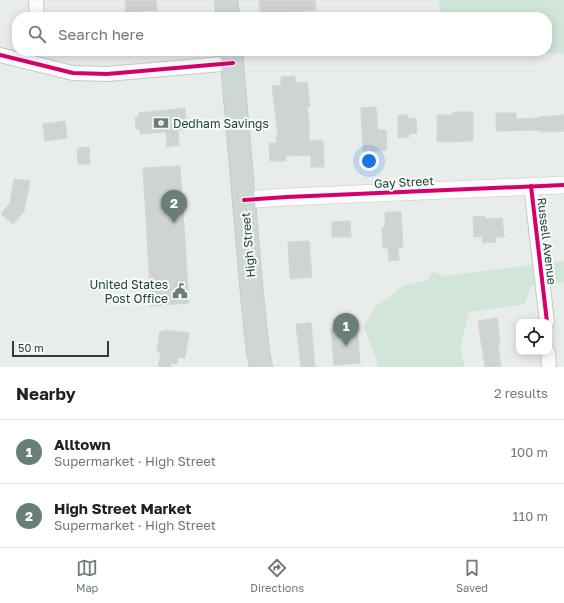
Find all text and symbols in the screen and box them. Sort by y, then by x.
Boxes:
search box [12,12,552,56]
icon: search [26,23,48,45]
text: Search here [58,25,144,43]
bank icon: Dedham Savings [152,114,170,132]
place label: Dedham Savings [173,116,269,131]
your location [359,151,379,171]
street label: Gay Street [374,173,435,191]
pin: 2 [161,190,187,223]
street label: Russell Avenue [534,196,560,286]
street label: High Street [238,211,258,278]
place label: United States Post Office [89,277,168,306]
public building icon: United States Post Office [171,282,189,300]
pin: 1 [333,313,359,346]
map controls [516,319,552,355]
button: locate [516,319,552,355]
scale bar [12,339,109,358]
text: 50 m [18,341,44,354]
text: Nearby [16,383,76,404]
text: 2 results [494,385,548,401]
text: Alltown [54,435,111,453]
text: 1 [26,444,32,460]
text: 100 m [511,444,548,460]
text: Supermarket · High Street [54,453,216,469]
text: High Street Market [54,499,192,517]
text: 2 [25,508,33,524]
text: 110 m [513,508,548,524]
text: Supermarket · High Street [54,517,216,533]
tab: Map [76,557,98,594]
tab: Directions [250,557,304,594]
tab: Saved [456,557,488,594]

